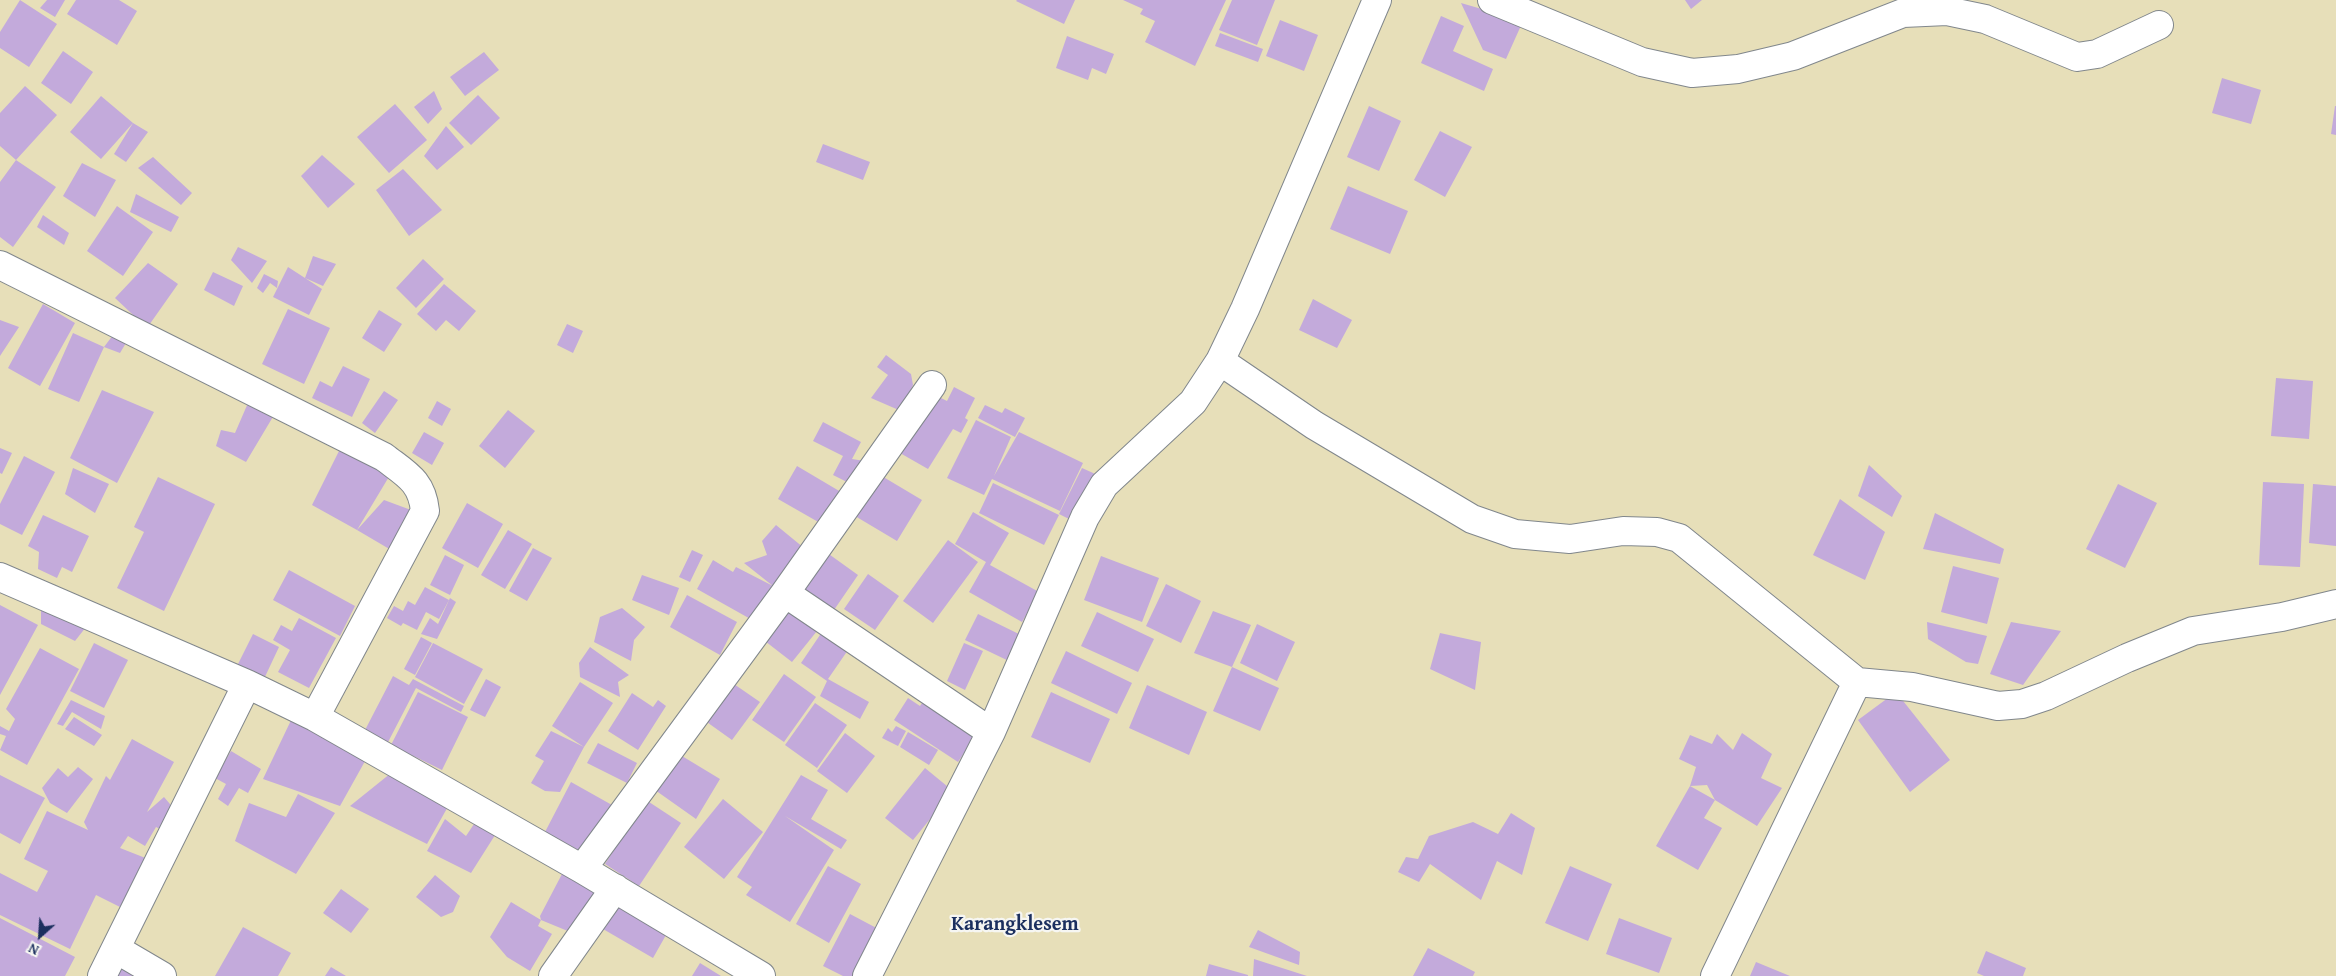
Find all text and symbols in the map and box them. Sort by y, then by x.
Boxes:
north arrow [15,911,65,961]
district label: Karangklesem [951,913,1079,937]
text: N [25,938,42,961]

